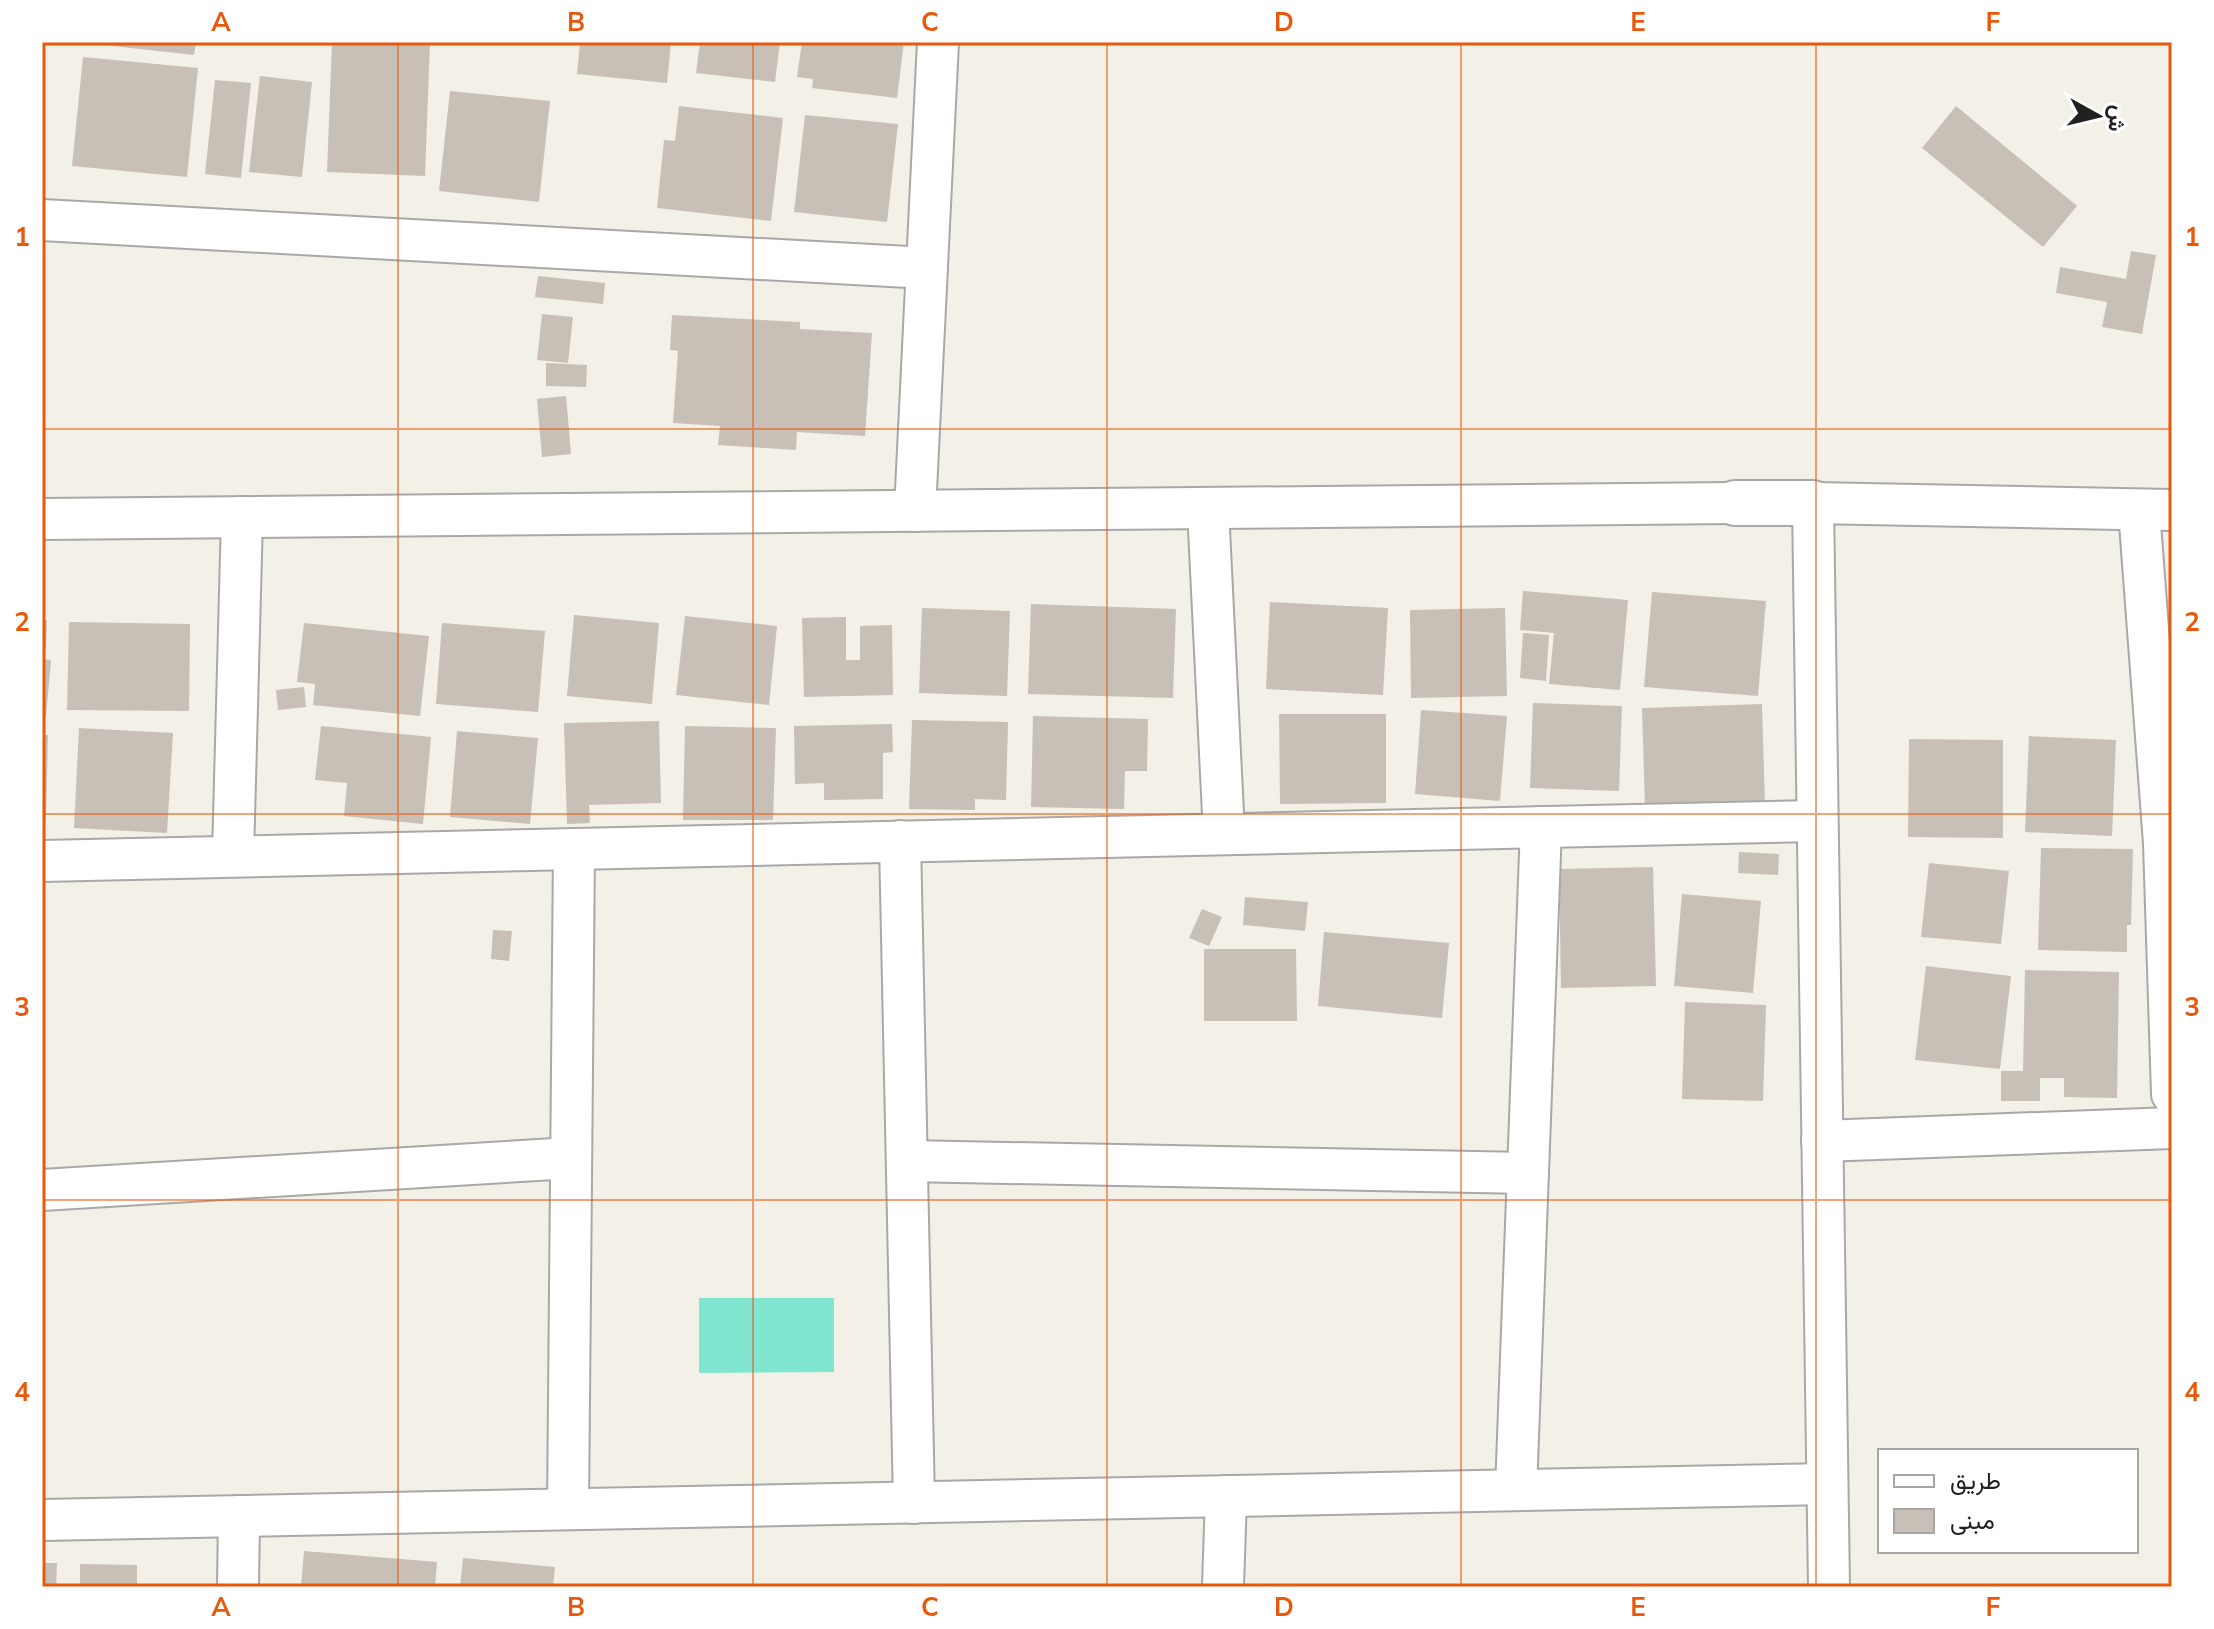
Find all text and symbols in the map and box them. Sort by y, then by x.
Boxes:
text: A [211,5,231,38]
text: B [567,5,585,38]
text: C [921,5,939,38]
text: D [1274,5,1294,38]
text: E [1630,5,1646,38]
text: F [1986,5,2001,38]
north arrow [2058,76,2138,156]
text: ش [2102,104,2134,134]
text: 1 [14,220,30,253]
text: 1 [2184,220,2200,253]
text: 2 [14,605,30,638]
text: 2 [2184,605,2200,638]
text: 3 [14,990,30,1023]
text: 3 [2184,990,2200,1023]
text: 4 [14,1375,30,1408]
text: 4 [2184,1375,2200,1408]
legend [1878,1449,2138,1553]
text: طريق [1950,1465,2001,1496]
text: مبنى [1950,1505,1995,1535]
text: A [211,1590,231,1623]
text: B [567,1590,585,1623]
text: C [921,1590,939,1623]
text: D [1274,1590,1294,1623]
text: E [1630,1590,1646,1623]
text: F [1986,1590,2001,1623]

